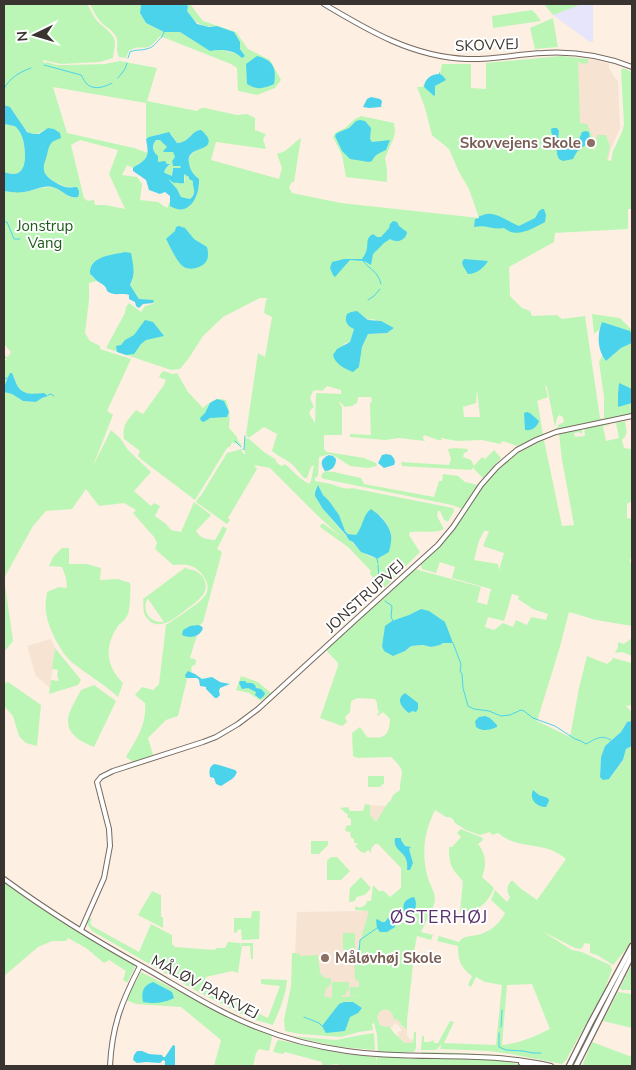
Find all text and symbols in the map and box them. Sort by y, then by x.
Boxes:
north arrow [10,10,60,60]
text: N [13,30,32,42]
street label: SKOVVEJ [455,34,519,56]
place label: Skovvejens Skole [460,133,581,153]
marker: Skovvejens Skole [585,137,597,149]
park label: Jonstrup Vang [16,216,74,253]
street label: JONSTRUPVEJ [320,555,409,638]
district label: ØSTERHØJ [390,905,488,929]
place label: Måløvhøj Skole [335,948,442,968]
street label: MÅLØV PARKVEJ [148,949,263,1024]
marker: Måløvhøj Skole [319,952,331,964]

